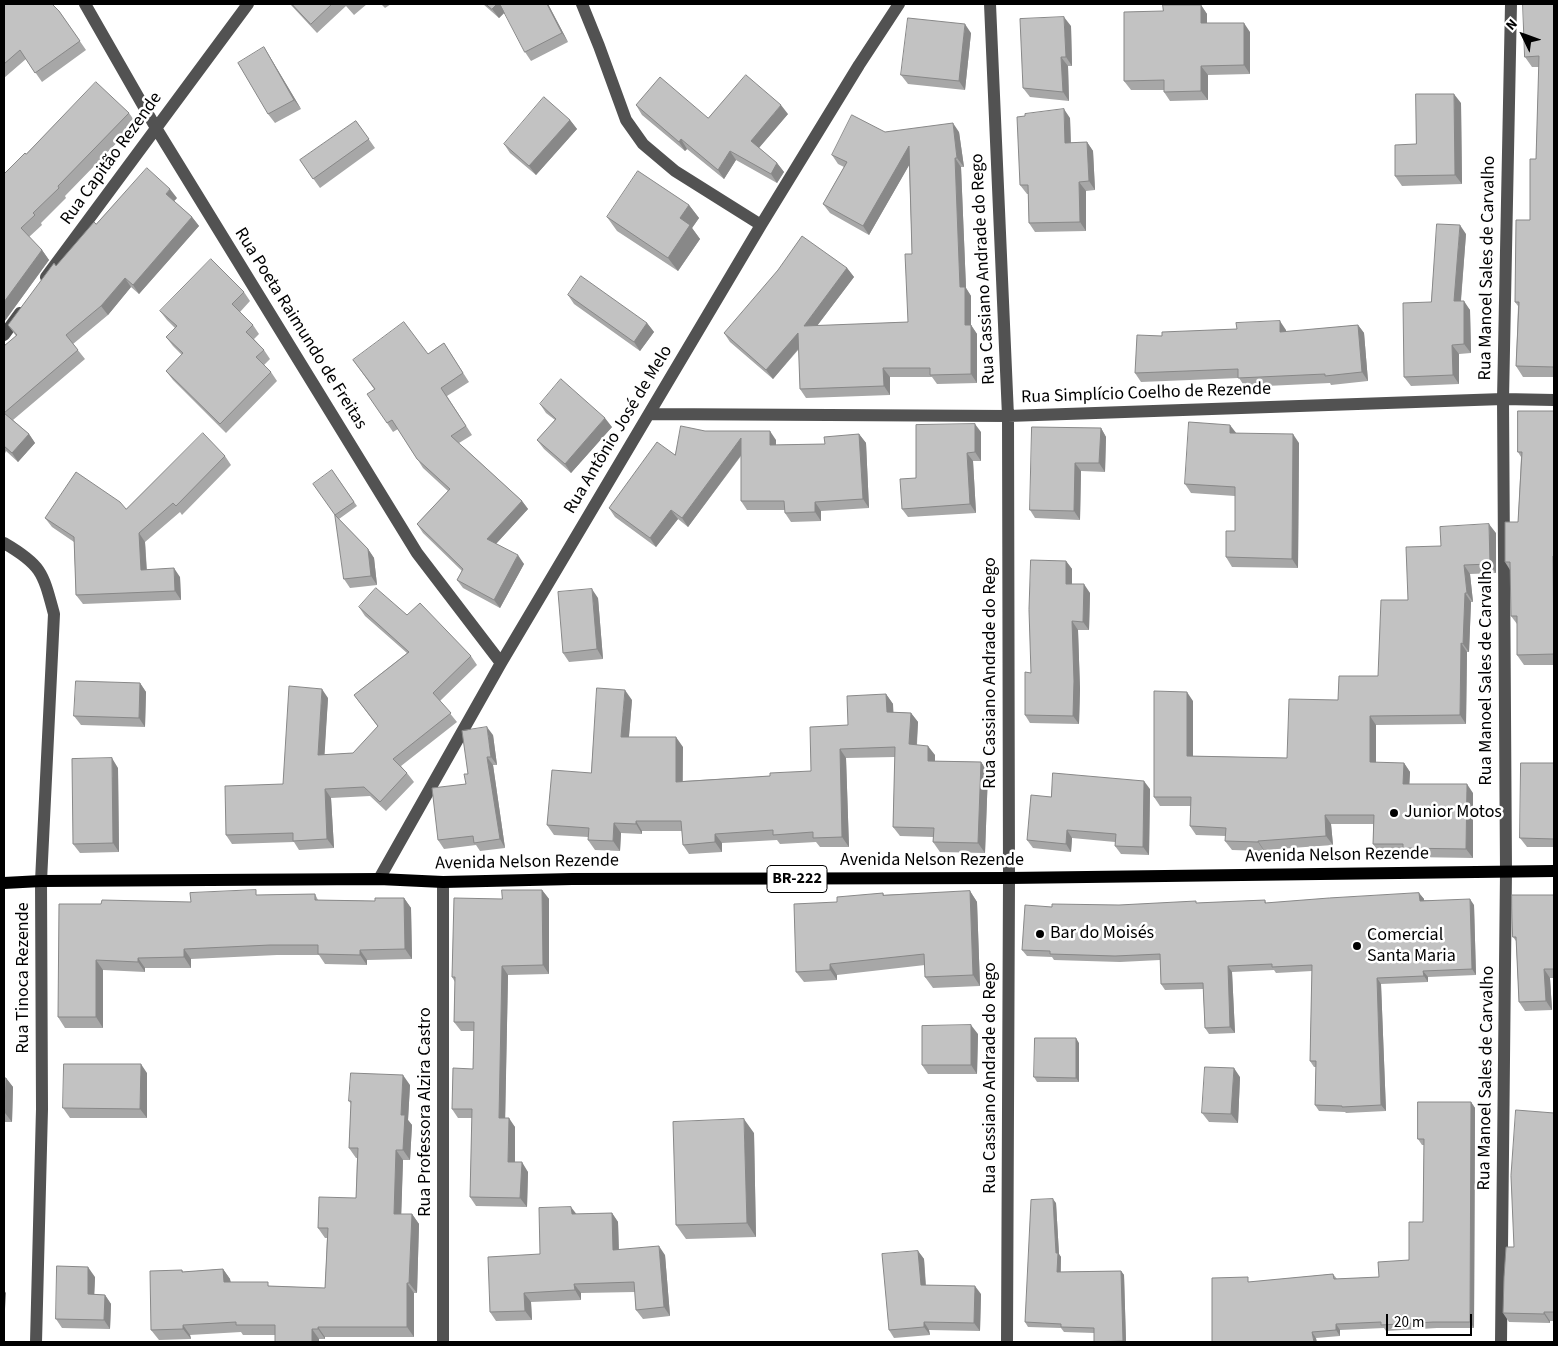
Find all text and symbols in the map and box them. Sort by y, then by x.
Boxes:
north arrow [1498,10,1548,60]
text: N [1501,15,1522,35]
street label: Rua Capitão Rezende [57,88,167,230]
street label: Rua Cassiano Andrade do Rego [967,153,1001,385]
street label: Rua Manoel Sales de Carvalho [1475,155,1501,381]
street label: Rua Poeta Raimundo de Freitas [229,224,371,434]
street label: Rua Antônio José de Melo [560,342,678,518]
street label: Rua Simplício Coelho de Rezende [1021,379,1271,409]
street label: Rua Cassiano Andrade do Rego [980,557,1002,789]
street label: Rua Manoel Sales de Carvalho [1476,561,1498,785]
place label: Junior Motos [1404,802,1502,824]
marker: Junior Motos [1388,807,1400,819]
street label: Avenida Nelson Rezende [1245,844,1429,868]
street label: Avenida Nelson Rezende [840,850,1024,872]
street label: Avenida Nelson Rezende [435,851,619,875]
road number: BR-222 [767,866,827,892]
street label: Rua Tinoca Rezende [13,902,35,1054]
place label: Bar do Moisés [1050,923,1154,945]
place label: Comercial Santa Maria [1367,925,1456,968]
marker: Bar do Moisés [1034,928,1046,940]
marker: Comercial Santa Maria [1351,940,1363,952]
street label: Rua Cassiano Andrade do Rego [980,962,1002,1194]
street label: Rua Manoel Sales de Carvalho [1474,965,1500,1191]
street label: Rua Professora Alzira Castro [415,1007,437,1217]
scale bar [1388,1304,1474,1336]
text: 20 m [1394,1312,1424,1333]

